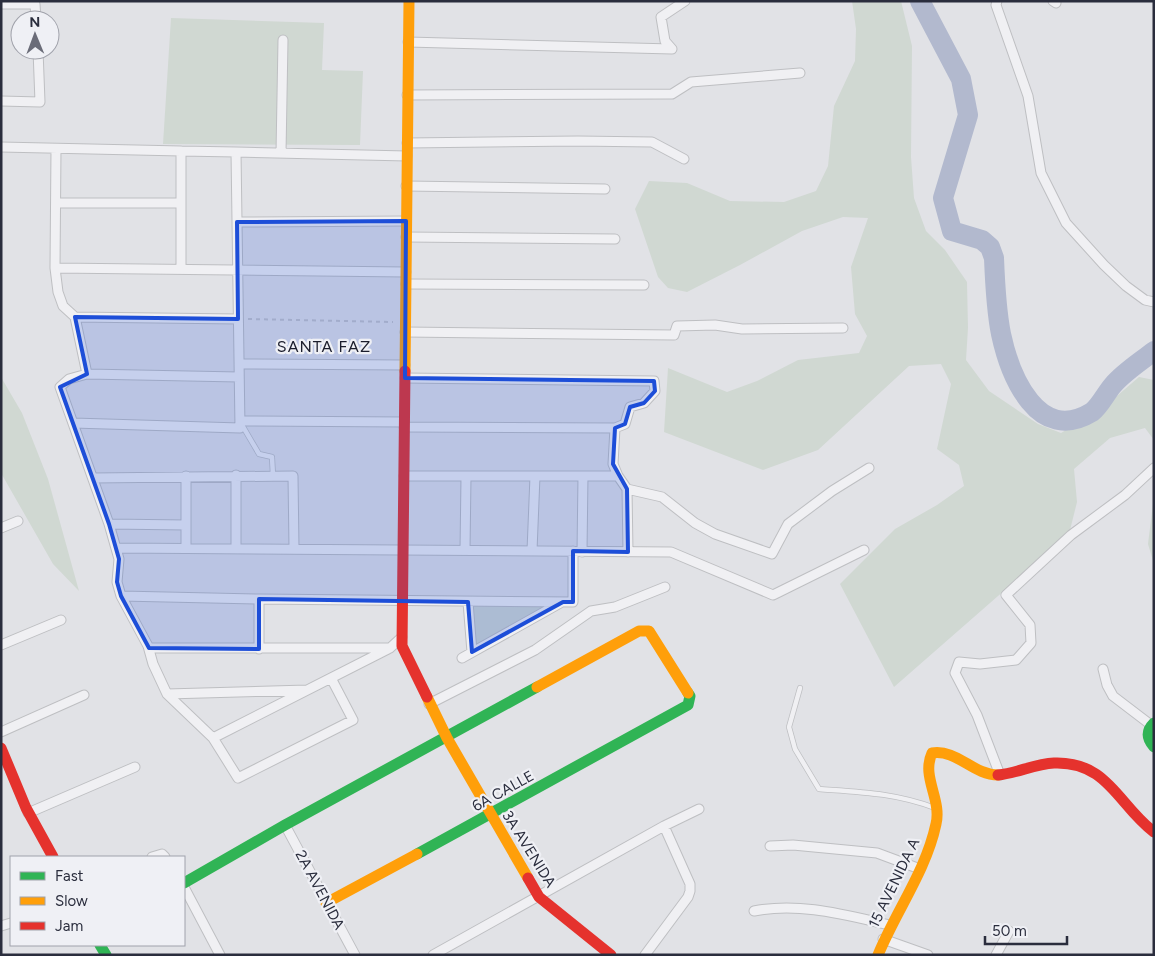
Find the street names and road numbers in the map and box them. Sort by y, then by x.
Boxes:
street label: 6A CALLE [469,767,537,815]
street label: 3A AVENIDA [498,807,560,891]
street label: 15 AVENIDA A [865,835,923,931]
street label: 2A AVENIDA [292,847,348,933]

